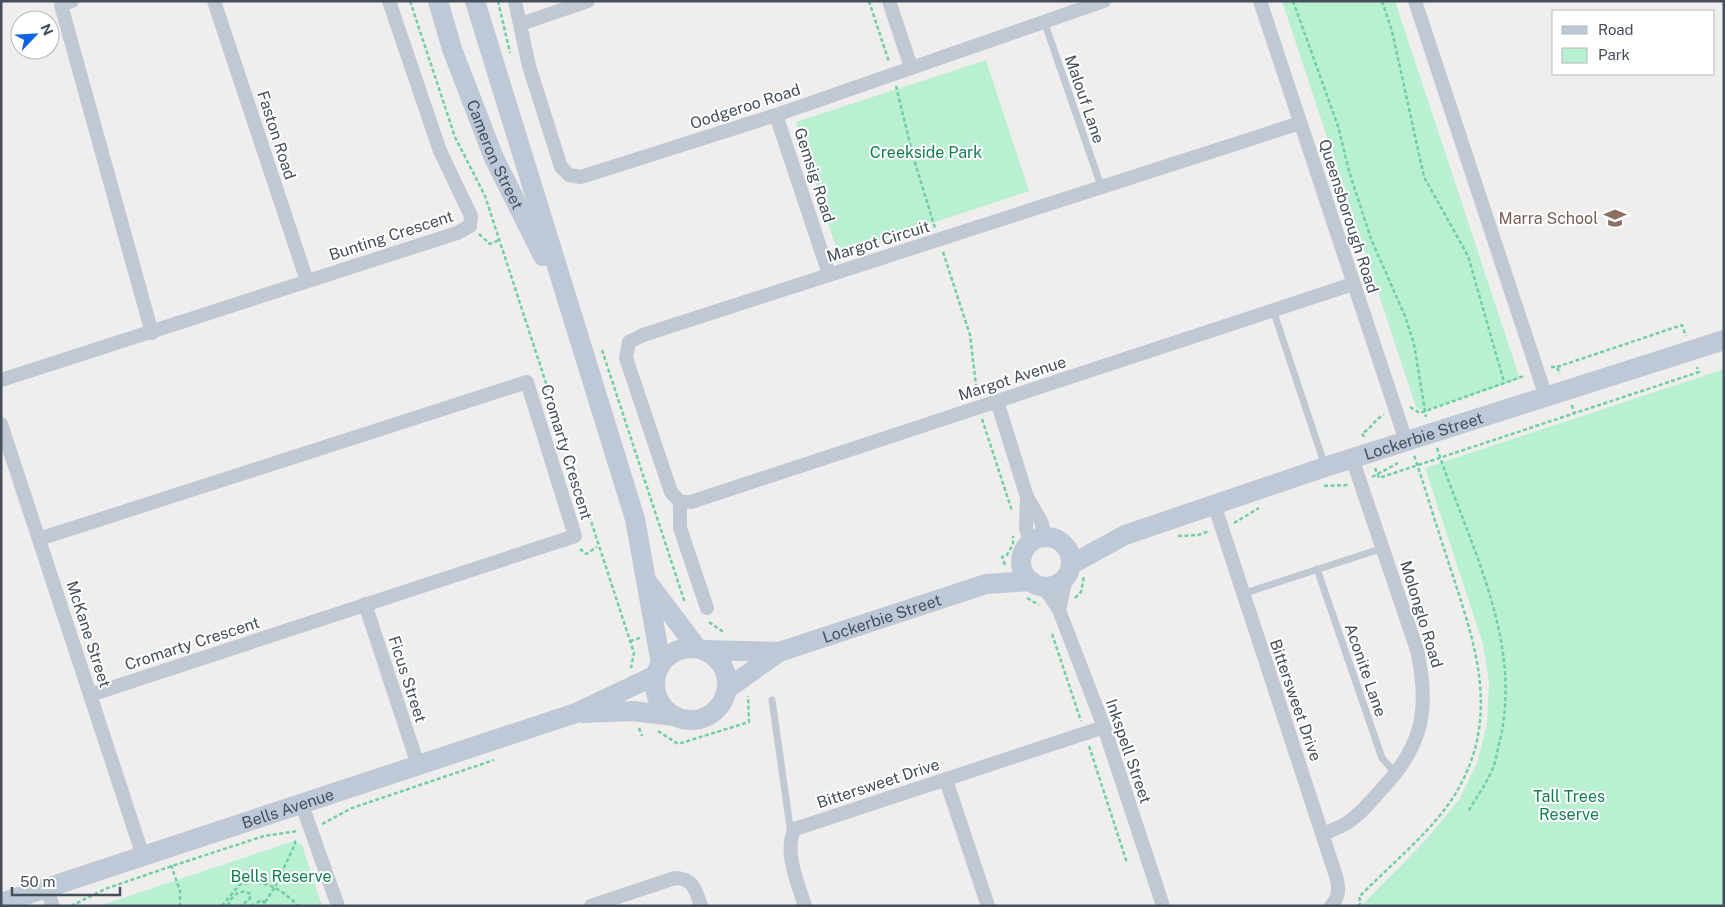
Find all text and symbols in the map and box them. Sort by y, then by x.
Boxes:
north arrow [10,10,60,60]
legend [1552,10,1715,75]
text: N [37,21,56,38]
text: Road [1598,21,1634,38]
text: Park [1598,46,1630,63]
street label: Malouf Lane [1061,53,1108,146]
street label: Oodgeroo Road [688,80,803,133]
street label: Faston Road [253,88,300,182]
street label: Cameron Street [462,97,527,213]
street label: Gemsig Road [790,125,839,225]
street label: Queensborough Road [1315,137,1382,295]
park label: Creekside Park [870,143,982,162]
school or university icon: Marra School [1602,205,1628,231]
street label: Bunting Crescent [327,206,456,265]
place label: Marra School [1499,209,1598,228]
street label: Margot Circuit [824,217,932,266]
street label: Margot Avenue [956,352,1069,405]
street label: Cromarty Crescent [537,382,596,522]
street label: Lockerbie Street [1362,408,1485,464]
street label: Molonglo Road [1396,558,1447,670]
street label: McKane Street [62,578,115,690]
street label: Lockerbie Street [820,590,944,647]
street label: Cromarty Crescent [122,613,262,674]
street label: Aconite Lane [1341,621,1390,719]
street label: Ficus Street [385,633,430,725]
street label: Bittersweet Drive [1266,637,1325,764]
street label: Inkspell Street [1102,696,1155,806]
street label: Bittersweet Drive [814,755,942,812]
street label: Bells Avenue [239,785,336,833]
park label: Tall Trees Reserve [1533,787,1605,824]
scale bar [12,864,120,896]
park label: Bells Reserve [230,867,332,886]
text: 50 m [20,873,55,890]

